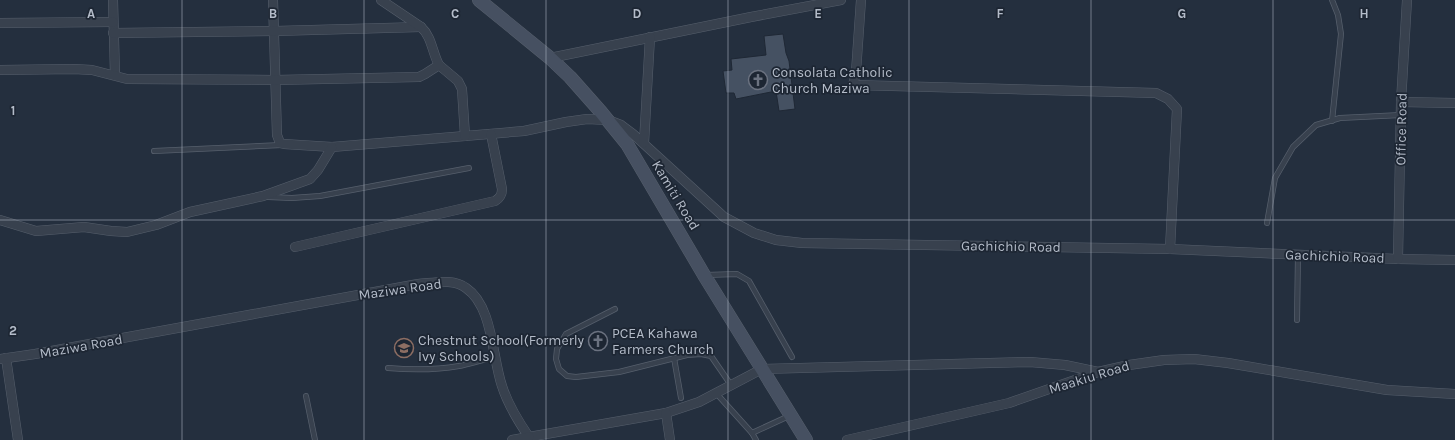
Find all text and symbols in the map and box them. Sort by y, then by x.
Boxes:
text: A [87,6,95,21]
text: B [269,6,277,21]
text: C [451,6,459,21]
text: D [633,6,642,21]
text: E [814,6,822,21]
text: F [996,6,1004,21]
text: G [1178,6,1186,21]
text: H [1359,6,1369,21]
place label: Consolata Catholic Church Maziwa [772,64,893,97]
church icon: Consolata Catholic Church Maziwa [747,69,769,91]
street label: Office Road [1392,92,1411,166]
text: 1 [11,103,15,118]
street label: Kamiti Road [648,157,703,233]
street label: Gachichio Road [961,237,1061,256]
street label: Gachichio Road [1285,246,1385,267]
street label: Maziwa Road [357,275,443,304]
text: 2 [9,323,17,338]
place label: PCEA Kahawa Farmers Church [612,325,714,358]
church icon: PCEA Kahawa Farmers Church [587,330,609,352]
street label: Maziwa Road [38,331,124,362]
place label: Chestnut School(Formerly Ivy Schools) [418,332,585,365]
school or university icon: Chestnut School(Formerly Ivy Schools) [393,337,415,359]
street label: Maakiu Road [1047,357,1131,398]

